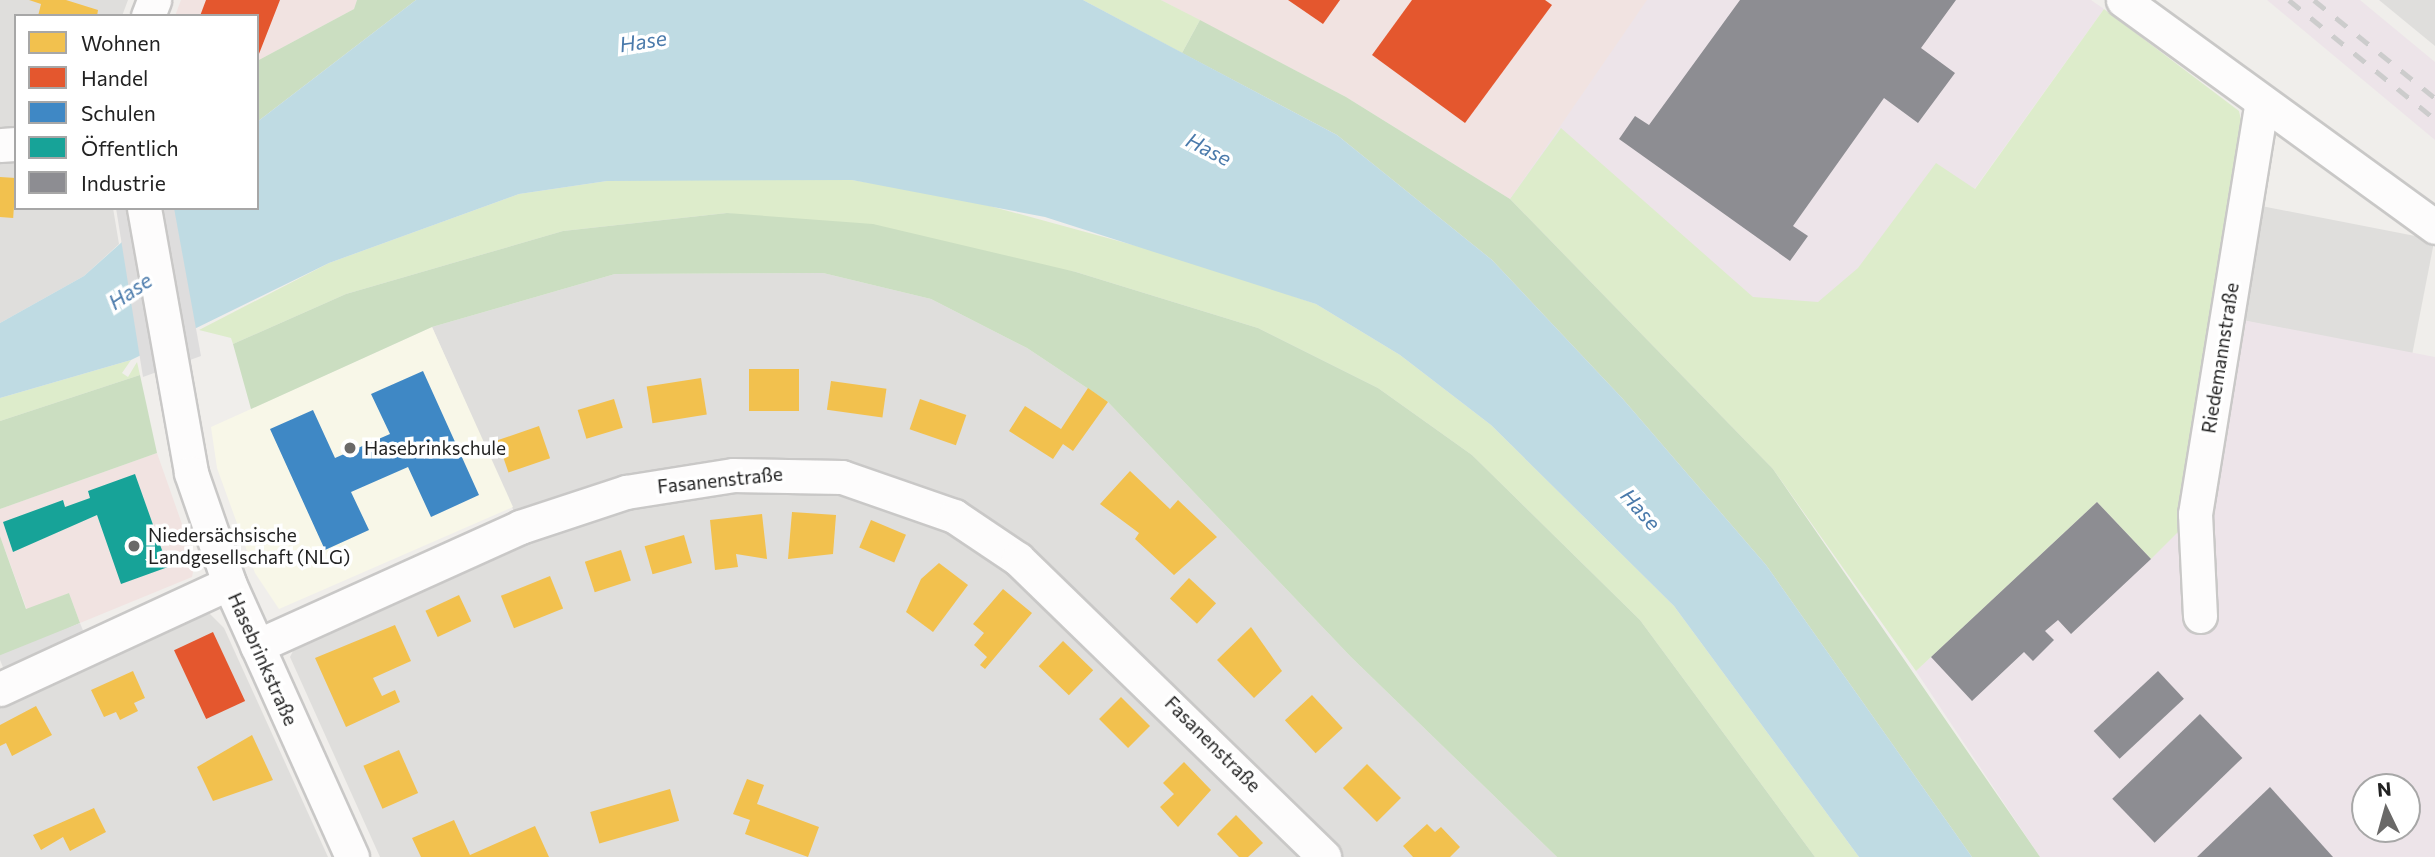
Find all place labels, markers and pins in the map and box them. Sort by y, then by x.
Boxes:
place label: Hasebrinkschule [364,437,506,459]
marker: Hasebrinkschule [342,440,358,456]
place label: Niedersächsische Landgesellschaft (NLG) [148,524,350,568]
marker: Niedersächsische Landgesellschaft (NLG) [126,538,142,554]

